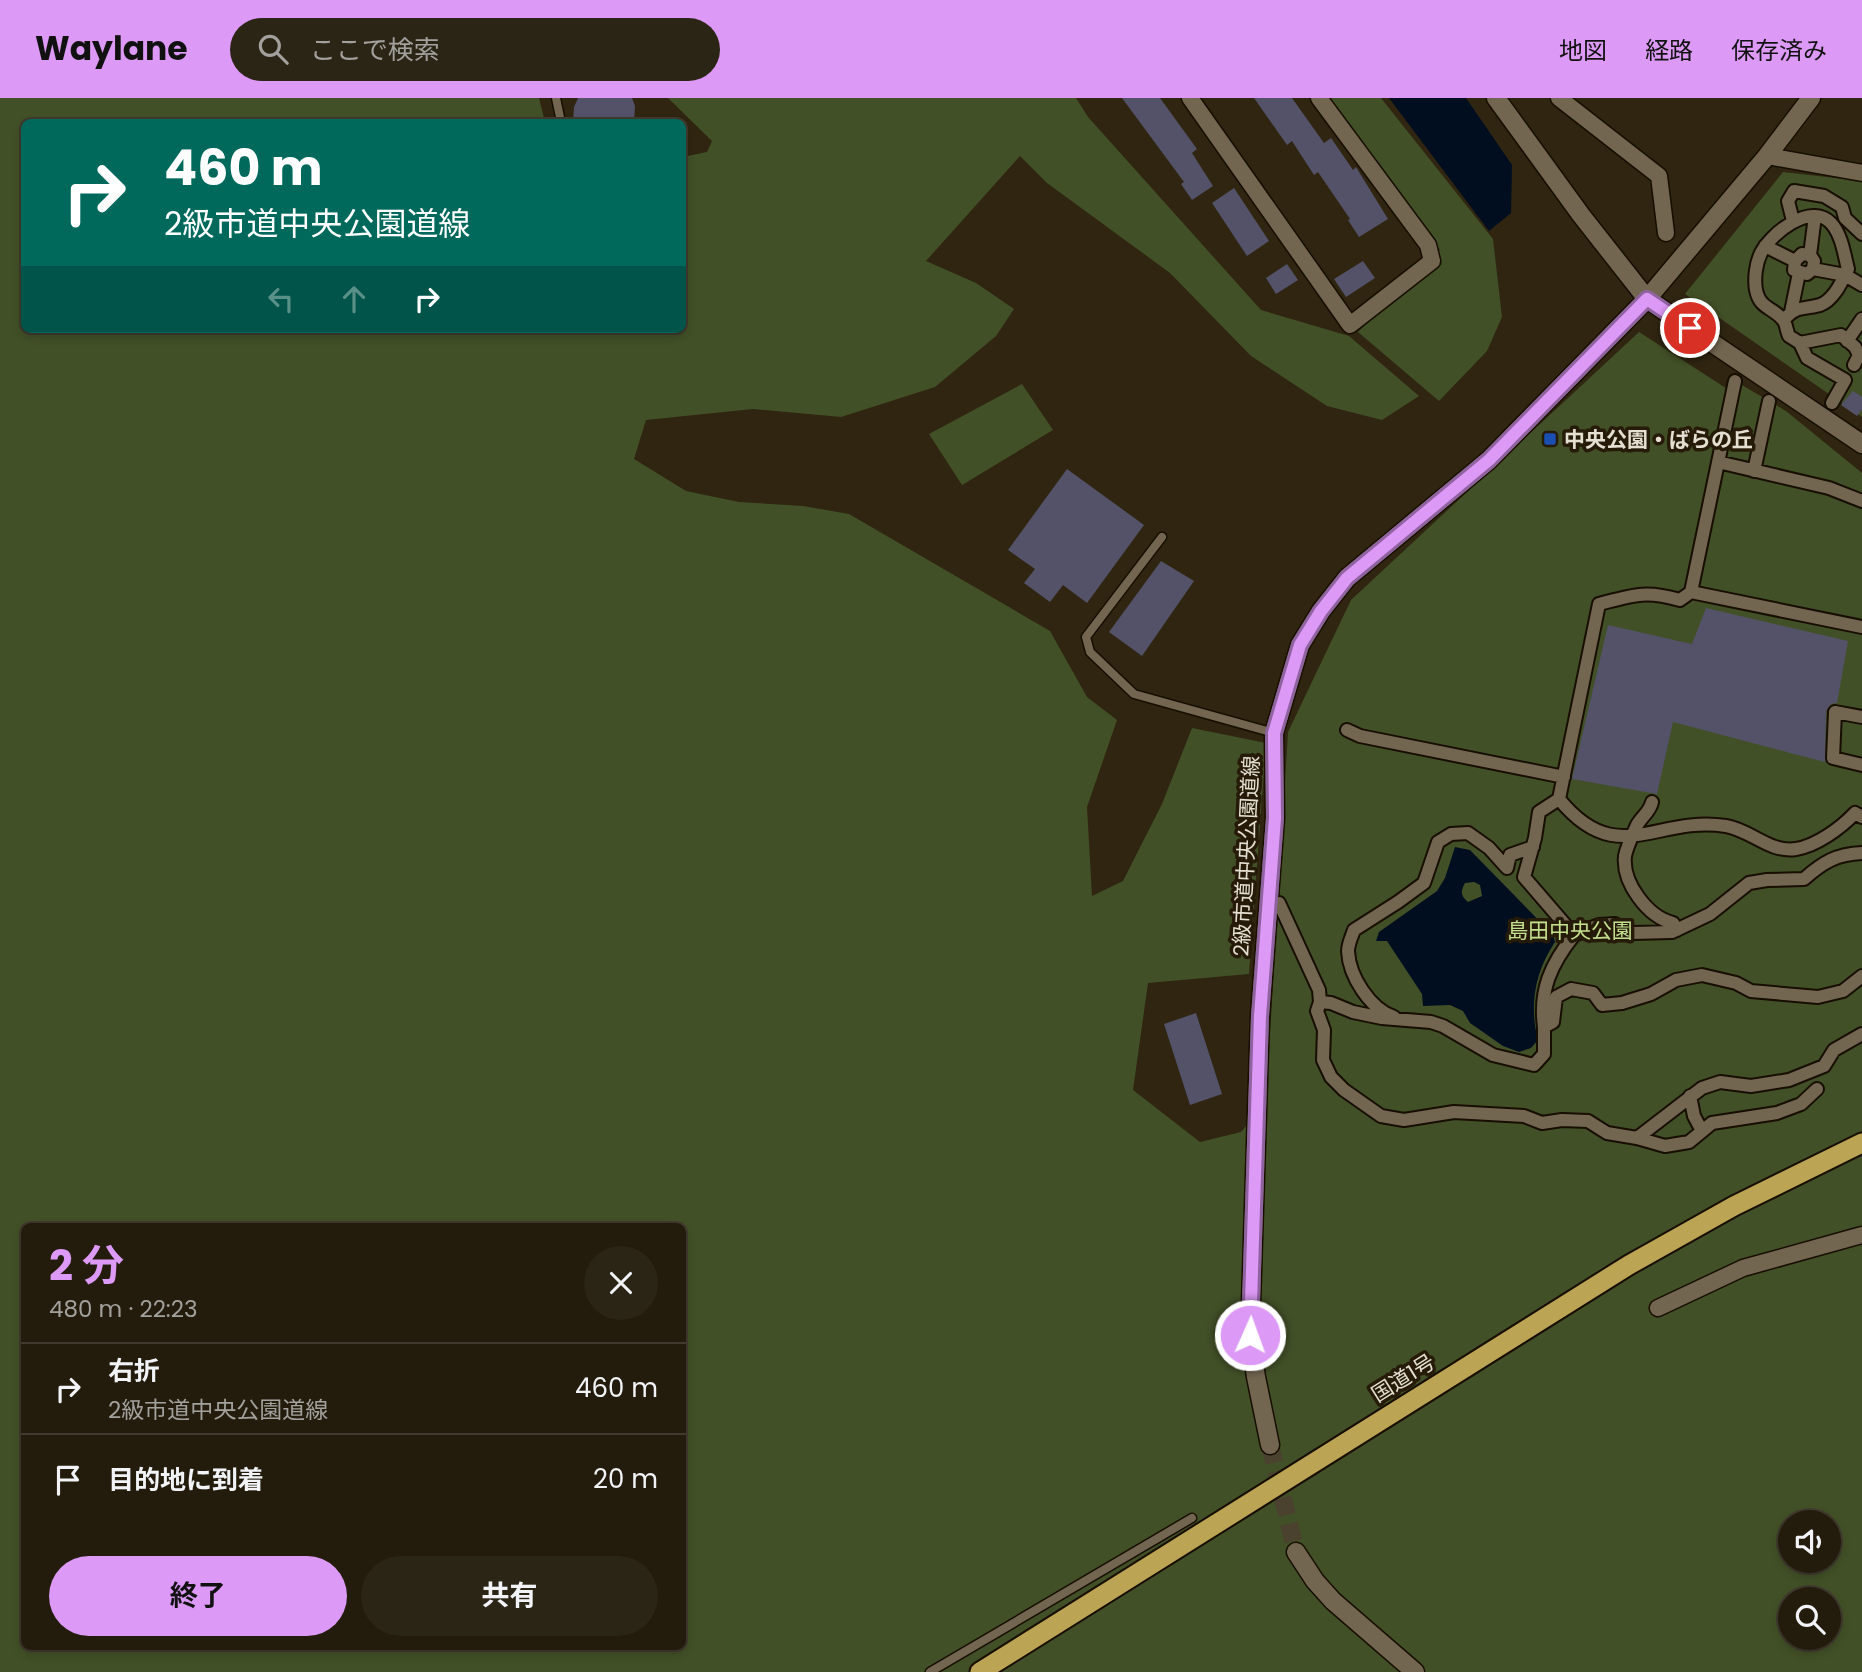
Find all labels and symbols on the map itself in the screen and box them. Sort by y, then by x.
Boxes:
pin [1660,298,1720,358]
place label: 中央公園・ばらの丘 [1564,425,1753,454]
marker: 中央公園・ばらの丘 [1542,431,1558,447]
street label: 2級市道中央公園道線 [1226,755,1266,957]
park label: 島田中央公園 [1507,916,1633,945]
position arrow [1213,1298,1287,1372]
street label: 国道1号 [1366,1347,1440,1409]

